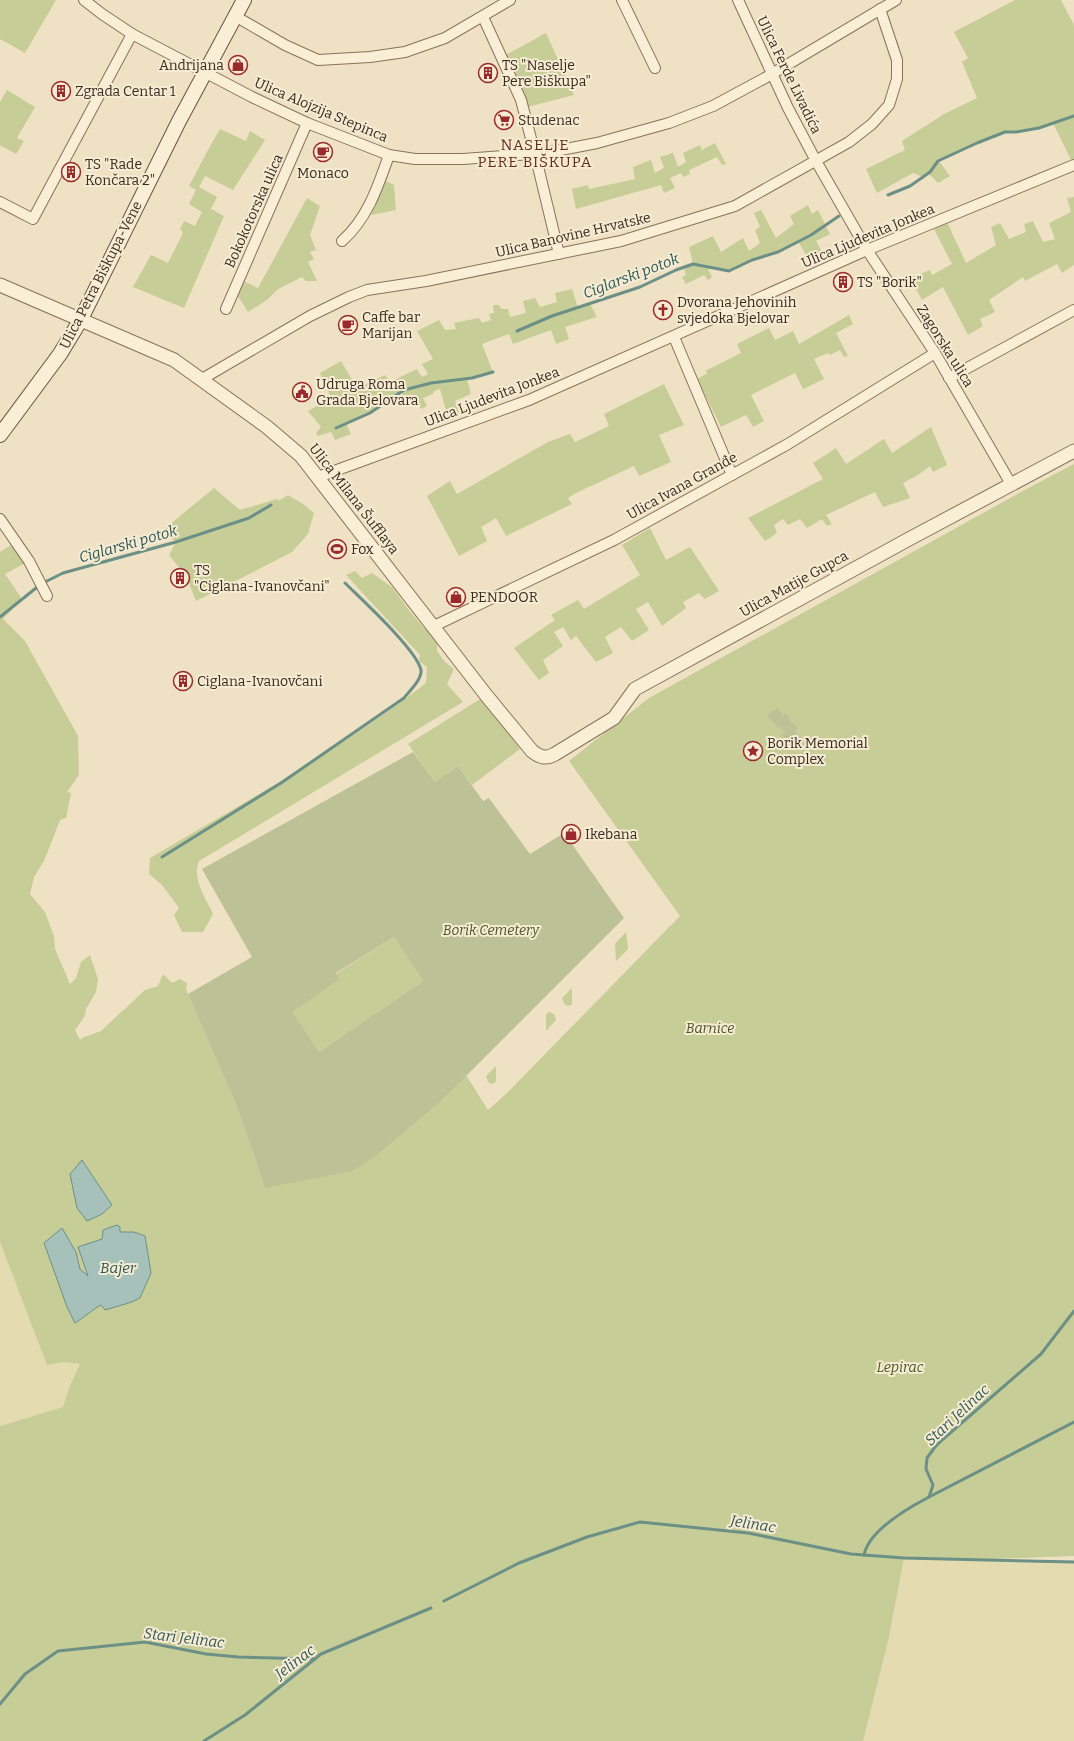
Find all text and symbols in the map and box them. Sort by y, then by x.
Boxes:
street label: Ulica Ferde Livadića [753,13,825,137]
shop icon: Andrijana [227,54,249,76]
place label: Andrijana [159,57,224,74]
place label: TS "Naselje Pere Biškupa" [502,57,591,90]
building icon: TS "Naselje Pere Biškupa" [477,62,499,84]
street label: Ulica Alojzija Stepinca [252,74,391,146]
building icon: Zgrada Centar 1 [50,80,72,102]
place label: Zgrada Centar 1 [75,83,176,100]
supermarket icon: Studenac [493,109,515,131]
place label: Studenac [518,112,580,129]
district label: NASELJE PERE BIŠKUPA [478,136,592,171]
cafe icon: Monaco [312,141,334,163]
street label: Bokokotorska ulica [221,151,287,271]
place label: TS "Rade Končara 2" [85,156,155,189]
building icon: TS "Rade Končara 2" [60,161,82,183]
place label: Monaco [297,165,349,182]
street label: Ulica Petra Biškupa-Vene [56,198,146,352]
street label: Ulica Ljudevita Jonkea [799,200,937,272]
street label: Ulica Banovine Hrvatske [494,209,652,261]
water label: Ciglarski potok [580,249,682,303]
building icon: TS "Borik" [832,271,854,293]
place label: TS "Borik" [857,274,922,291]
place label: Dvorana Jehovinih svjedoka Bjelovar [677,294,797,327]
church icon: Dvorana Jehovinih svjedoka Bjelovar [652,299,674,321]
street label: Zagorska ulica [913,302,977,391]
place label: Caffe bar Marijan [362,309,420,342]
cafe icon: Caffe bar Marijan [337,314,359,336]
street label: Ulica Ljudevita Jonkea [422,363,562,431]
place label: Udruga Roma Grada Bjelovara [316,376,419,409]
public building icon: Udruga Roma Grada Bjelovara [291,381,313,403]
street label: Ulica Milana Šufflaya [305,440,404,558]
street label: Ulica Ivana Granđe [624,449,740,523]
water label: Ciglarski potok [77,521,180,567]
sports icon: Fox [326,538,348,560]
place label: Fox [351,541,374,558]
street label: Ulica Matije Gupca [737,547,851,621]
place label: TS "Ciglana-Ivanovčani" [194,562,330,595]
building icon: TS "Ciglana-Ivanovčani" [169,567,191,589]
shop icon: PENDOOR [445,586,467,608]
place label: PENDOOR [470,589,538,606]
building icon: Ciglana-Ivanovčani [172,670,194,692]
place label: Ciglana-Ivanovčani [197,673,323,690]
place label: Borik Memorial Complex [767,735,868,768]
place icon: Borik Memorial Complex [742,740,764,762]
shop icon: Ikebana [560,823,582,845]
place label: Ikebana [585,826,638,843]
park label: Borik Cemetery [443,922,540,939]
park label: Barnice [686,1020,734,1037]
water label: Bajer [100,1259,137,1277]
park label: Lepirac [877,1359,924,1376]
water label: Stari Jelinac [921,1380,993,1449]
water label: Jelinac [727,1511,778,1537]
water label: Stari Jelinac [143,1624,226,1652]
water label: Jelinac [270,1641,319,1684]

